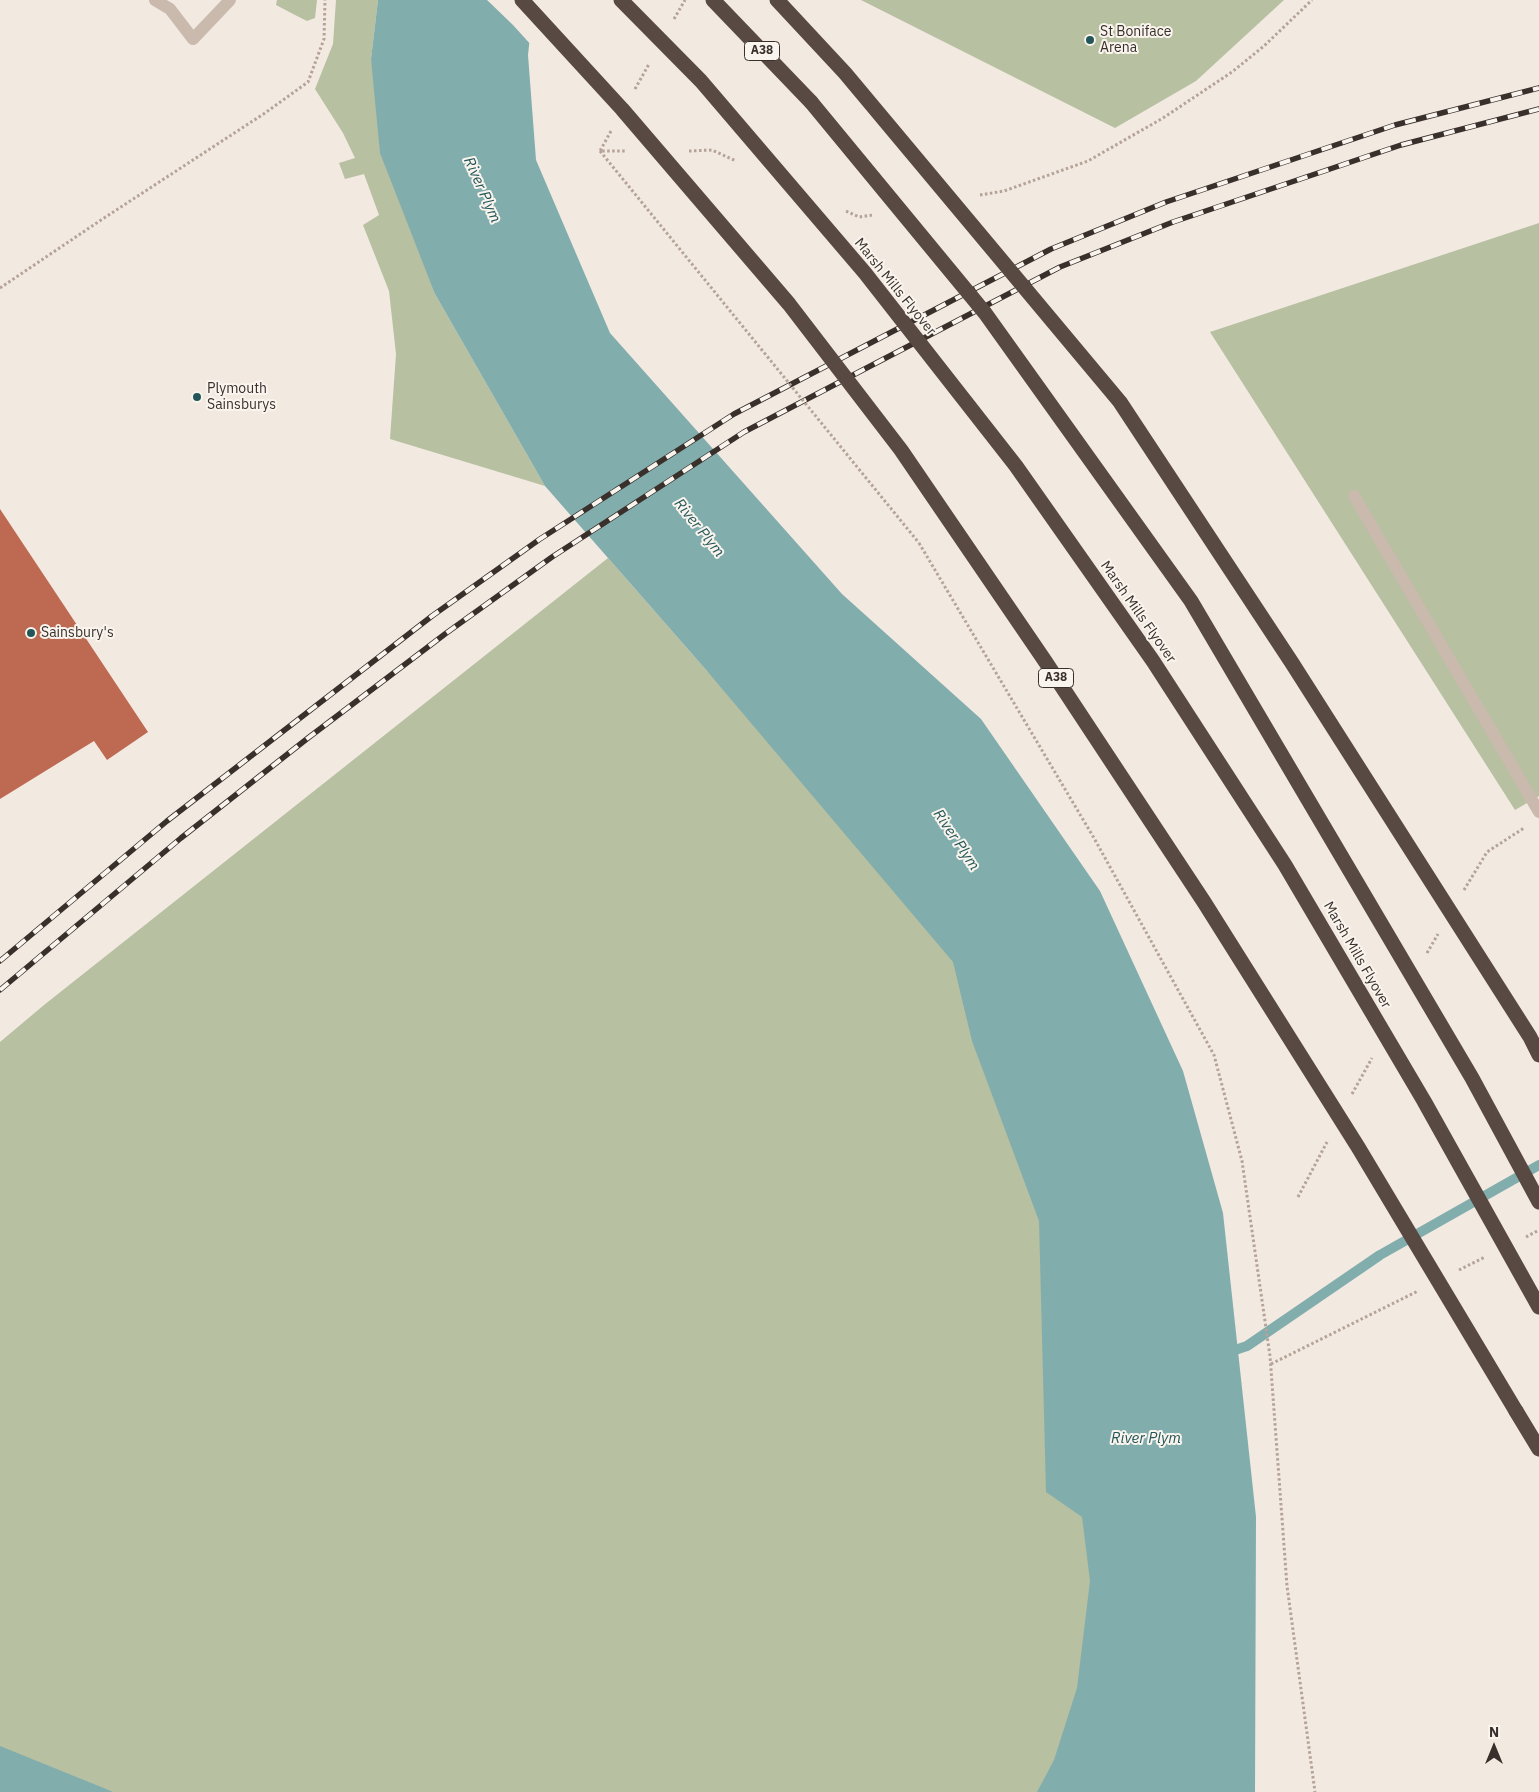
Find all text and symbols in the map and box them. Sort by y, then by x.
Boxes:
place label: St Boniface Arena [1100,24,1171,56]
marker: St Boniface Arena [1084,34,1096,46]
road number: A38 [744,41,780,60]
water label: River Plym [460,154,504,226]
street label: Marsh Mills Flyover [851,235,939,339]
place label: Plymouth Sainsburys [207,381,276,414]
marker: Plymouth Sainsburys [191,391,203,403]
water label: River Plym [670,495,728,561]
street label: Marsh Mills Flyover [1097,558,1179,666]
place label: Sainsbury's [41,625,114,641]
marker: Sainsbury's [25,627,37,639]
road number: A38 [1038,668,1074,688]
water label: River Plym [929,806,983,874]
street label: Marsh Mills Flyover [1320,899,1394,1011]
water label: River Plym [1111,1430,1181,1448]
north arrow [1469,1722,1519,1772]
text: N [1489,1723,1499,1741]

